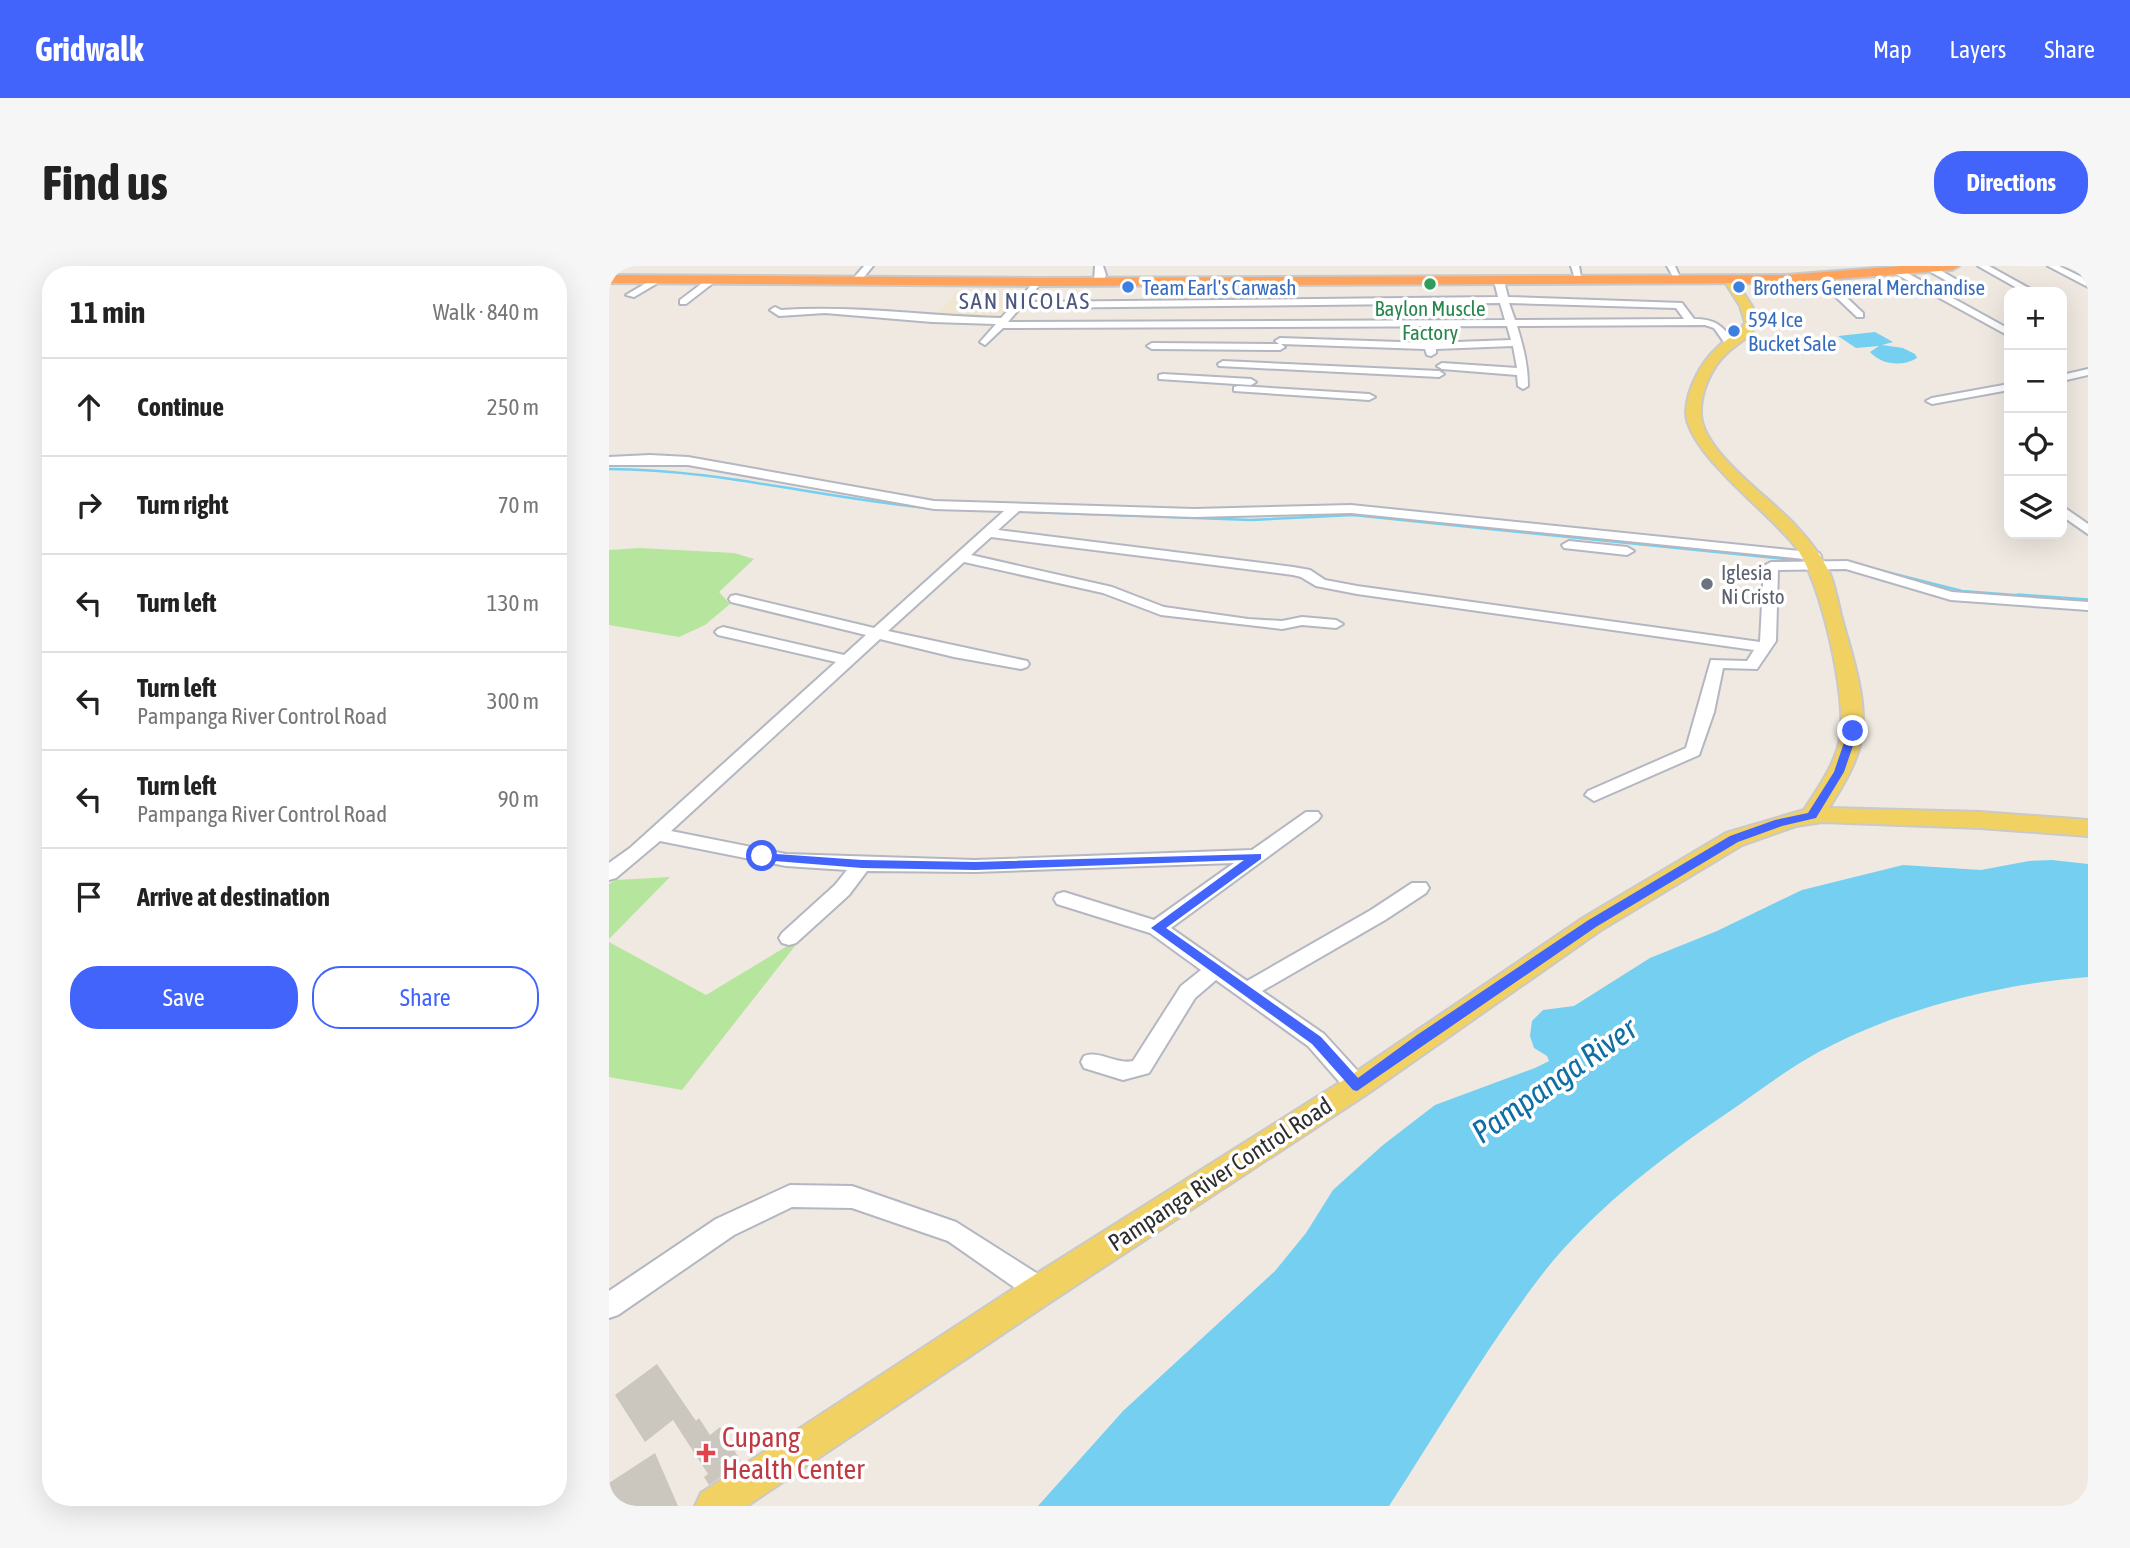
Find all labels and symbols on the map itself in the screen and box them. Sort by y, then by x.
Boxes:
place label: Team Earl's Carwash [1142,275,1297,299]
place label: Brothers General Merchandise [1753,275,1985,299]
marker: Baylon Muscle Factory [1422,276,1438,292]
marker: Team Earl's Carwash [1120,279,1136,295]
marker: Brothers General Merchandise [1731,279,1747,295]
district label: SAN NICOLAS [959,288,1091,314]
place label: Baylon Muscle Factory [1375,296,1485,344]
place label: 594 Ice Bucket Sale [1748,307,1837,355]
marker: 594 Ice Bucket Sale [1726,323,1742,339]
place label: Iglesia Ni Cristo [1721,560,1785,608]
marker: Iglesia Ni Cristo [1699,576,1715,592]
route end [1837,715,1868,746]
route start [746,840,777,871]
water label: Pampanga River [1464,1009,1645,1150]
street label: Pampanga River Control Road [1103,1092,1337,1256]
place label: Cupang Health Center [722,1421,865,1485]
marker: Cupang Health Center [696,1443,716,1463]

